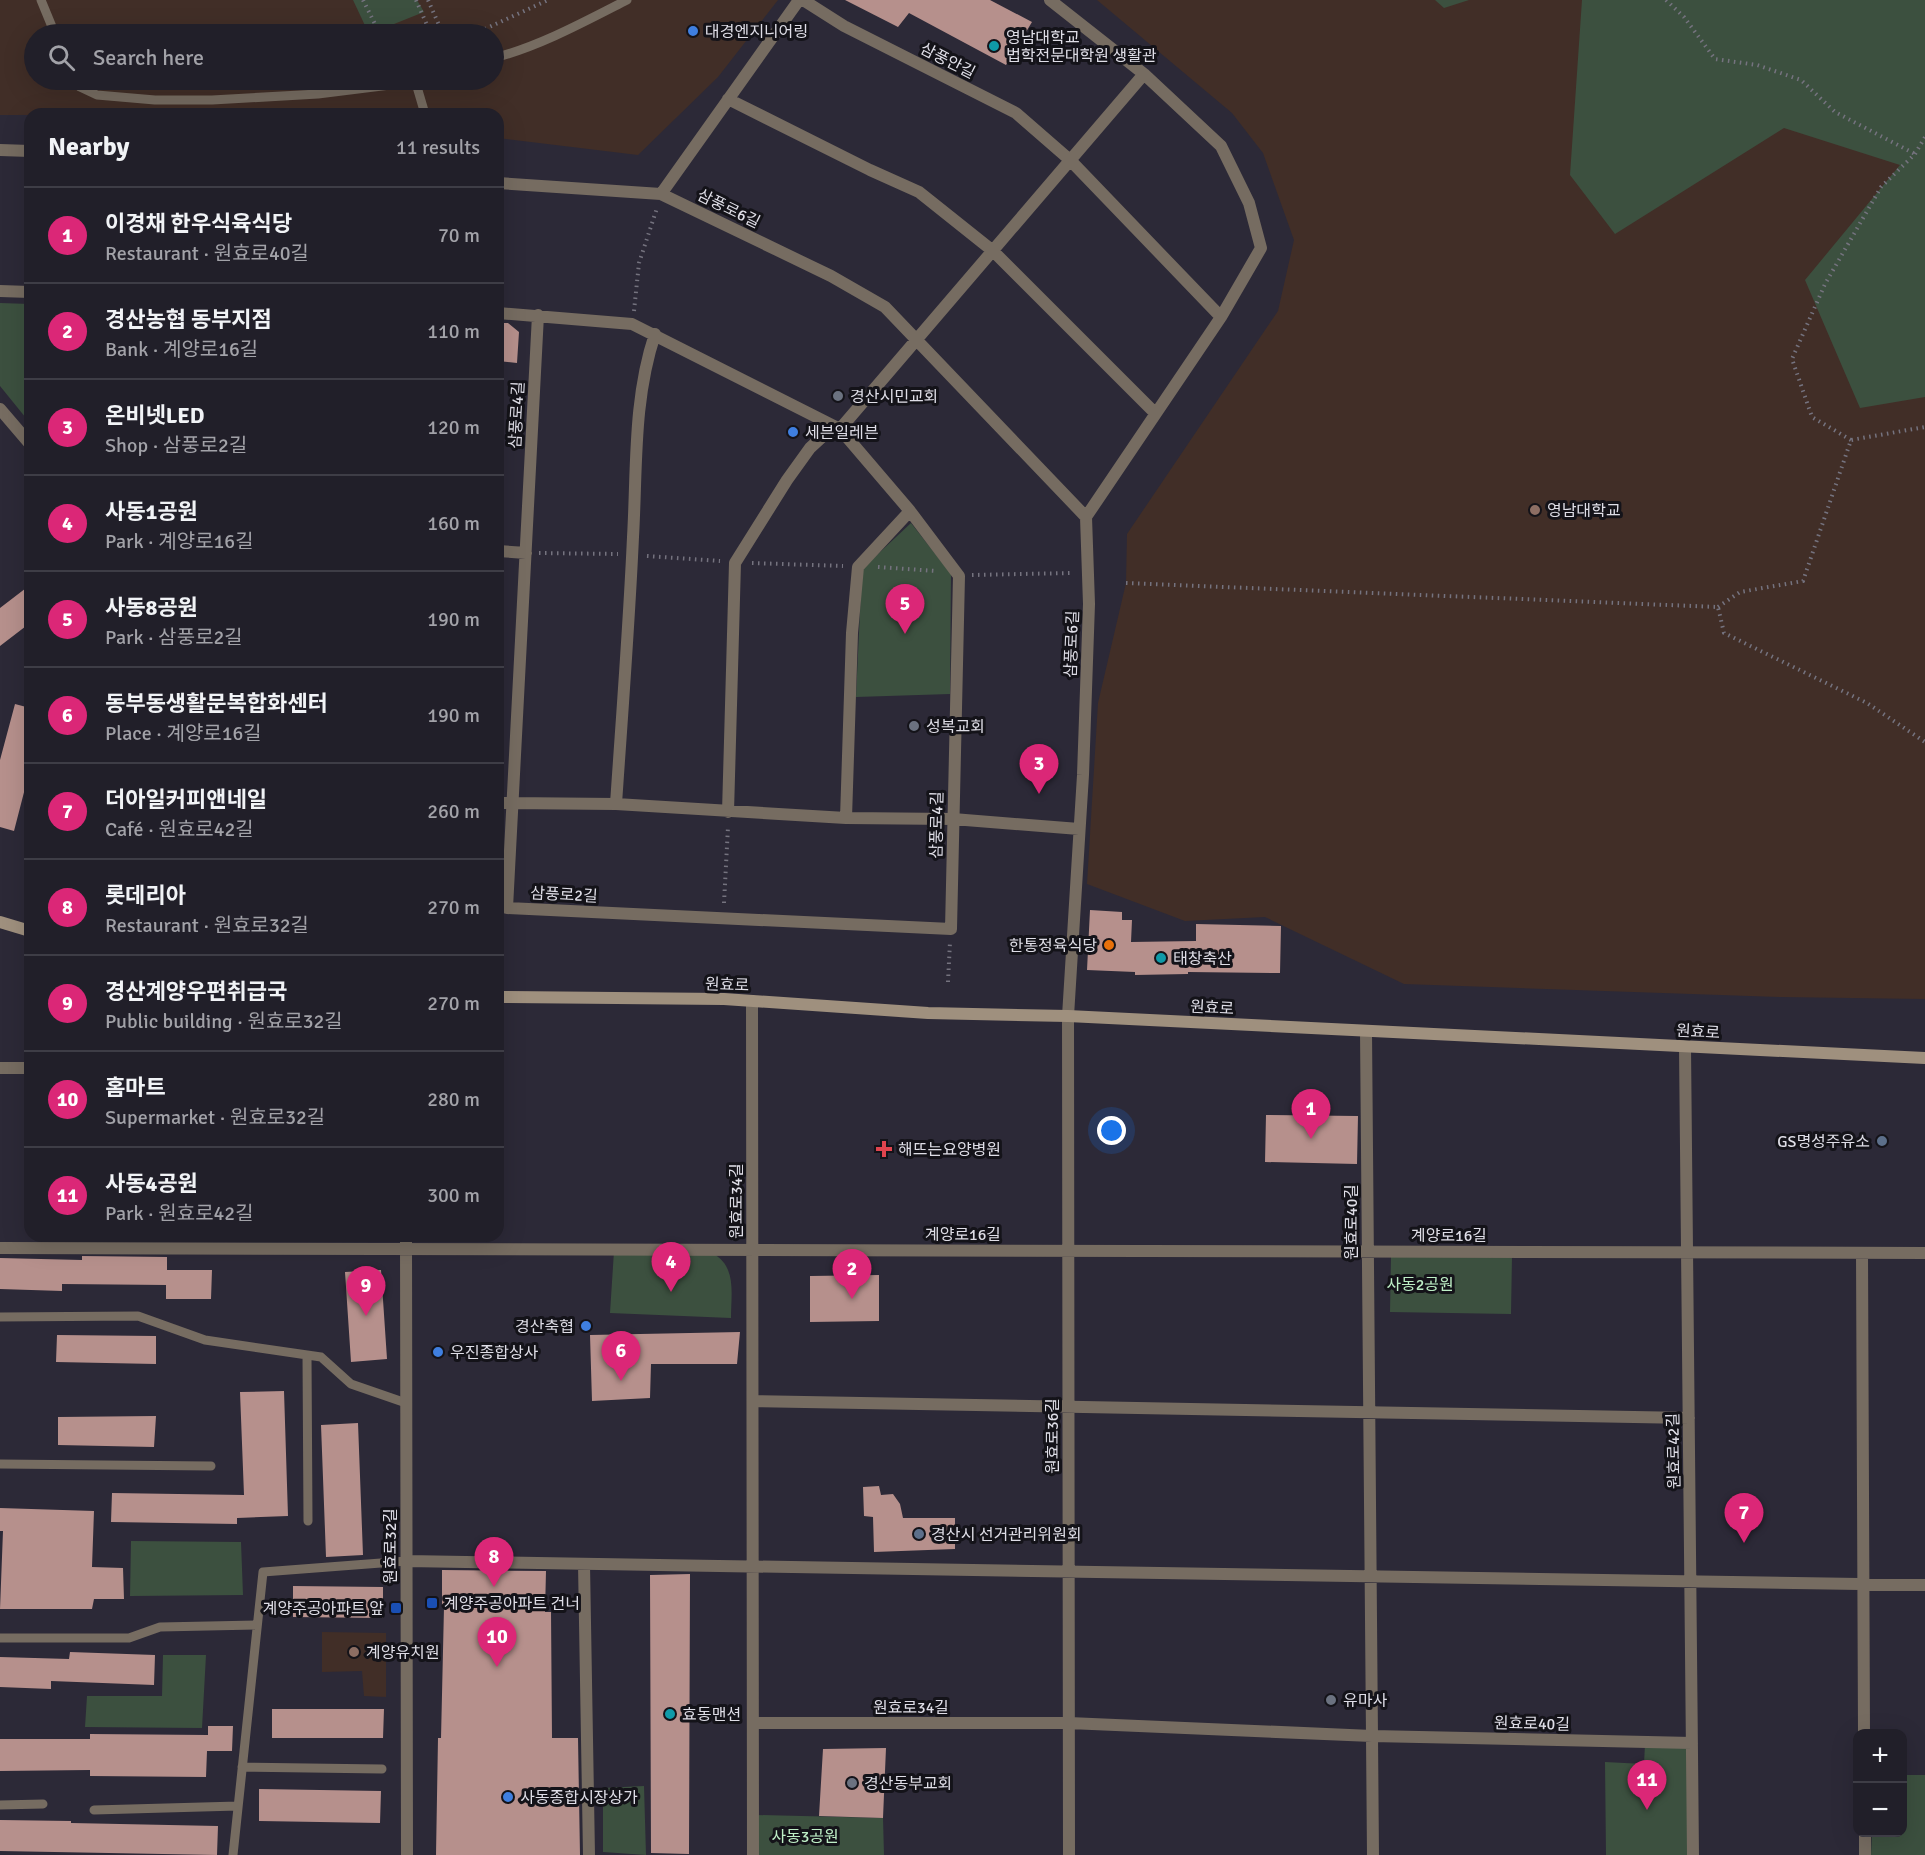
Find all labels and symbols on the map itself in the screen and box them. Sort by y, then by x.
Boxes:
place label: 대경엔지니어링 [705,22,808,42]
marker: 대경엔지니어링 [686,24,700,38]
place label: 영남대학교 법학전문대학원 생활관 [1006,28,1157,66]
street label: 삼풍안길 [917,39,978,83]
marker: 영남대학교 법학전문대학원 생활관 [987,39,1001,53]
street label: 삼풍로6길 [694,185,763,233]
street label: 삼풍로4길 [505,381,529,449]
place label: 경산시민교회 [850,387,938,407]
marker: 경산시민교회 [831,389,845,403]
place label: 세븐일레븐 [805,423,879,443]
marker: 세븐일레븐 [786,425,800,439]
place label: 영남대학교 [1547,501,1621,521]
marker: 영남대학교 [1528,503,1542,517]
pin: 5 [886,584,924,634]
street label: 삼풍로6길 [1061,610,1083,678]
place label: 성복교회 [926,717,985,737]
marker: 성복교회 [907,719,921,733]
pin: 3 [1020,744,1058,794]
street label: 삼풍로4길 [926,791,948,859]
street label: 삼풍로2길 [530,883,598,907]
place label: 한통정육식당 [1009,936,1097,956]
marker: 한통정육식당 [1102,938,1116,952]
place label: 태창축산 [1173,949,1232,969]
marker: 태창축산 [1154,951,1168,965]
street label: 원효로 [705,974,750,996]
street label: 원효로 [1189,997,1235,1019]
street label: 원효로 [1675,1021,1721,1043]
pin: 1 [1292,1090,1330,1139]
your location [1097,1116,1126,1145]
place label: GS명성주유소 [1777,1132,1870,1152]
marker: GS명성주유소 [1875,1134,1889,1148]
marker: 해뜨는요양병원 [875,1140,893,1158]
place label: 해뜨는요양병원 [898,1140,1001,1160]
street label: 원효로34길 [727,1163,747,1239]
street label: 원효로40길 [1342,1184,1362,1260]
street label: 계양로16길 [925,1225,1001,1245]
street label: 계양로16길 [1411,1226,1487,1246]
pin: 4 [652,1242,690,1292]
pin: 2 [832,1250,872,1299]
pin: 9 [346,1266,386,1316]
park label: 사동2공원 [1386,1275,1454,1295]
place label: 경산축협 [515,1317,574,1337]
marker: 경산축협 [579,1319,593,1333]
pin: 6 [602,1332,640,1381]
place label: 우진종합상사 [450,1343,539,1363]
marker: 우진종합상사 [431,1345,445,1359]
street label: 원효로36길 [1043,1398,1063,1474]
street label: 원효로42길 [1663,1413,1685,1489]
pin: 7 [1724,1494,1764,1543]
street label: 원효로32길 [381,1508,401,1584]
place label: 경산시 선거관리위원회 [931,1525,1082,1545]
marker: 경산시 선거관리위원회 [912,1527,926,1541]
pin: 8 [474,1538,514,1587]
place label: 계양주공아파트 건너 [444,1594,580,1614]
marker: 계양주공아파트 건너 [425,1596,439,1610]
place label: 계양주공아파트 앞 [263,1599,384,1619]
marker: 계양주공아파트 앞 [389,1601,403,1615]
pin: 10 [478,1618,516,1667]
place label: 계양유치원 [366,1643,440,1663]
marker: 계양유치원 [347,1645,361,1659]
place label: 유마사 [1343,1691,1387,1711]
marker: 유마사 [1324,1693,1338,1707]
street label: 원효로34길 [873,1698,949,1718]
place label: 효동맨션 [682,1705,741,1725]
marker: 효동맨션 [663,1707,677,1721]
street label: 원효로40길 [1494,1713,1570,1735]
pin: 11 [1628,1760,1666,1810]
place label: 경산동부교회 [864,1774,952,1794]
marker: 경산동부교회 [845,1776,859,1790]
place label: 사동종합시장상가 [520,1788,638,1808]
marker: 사동종합시장상가 [501,1790,515,1804]
park label: 사동3공원 [771,1827,839,1847]

